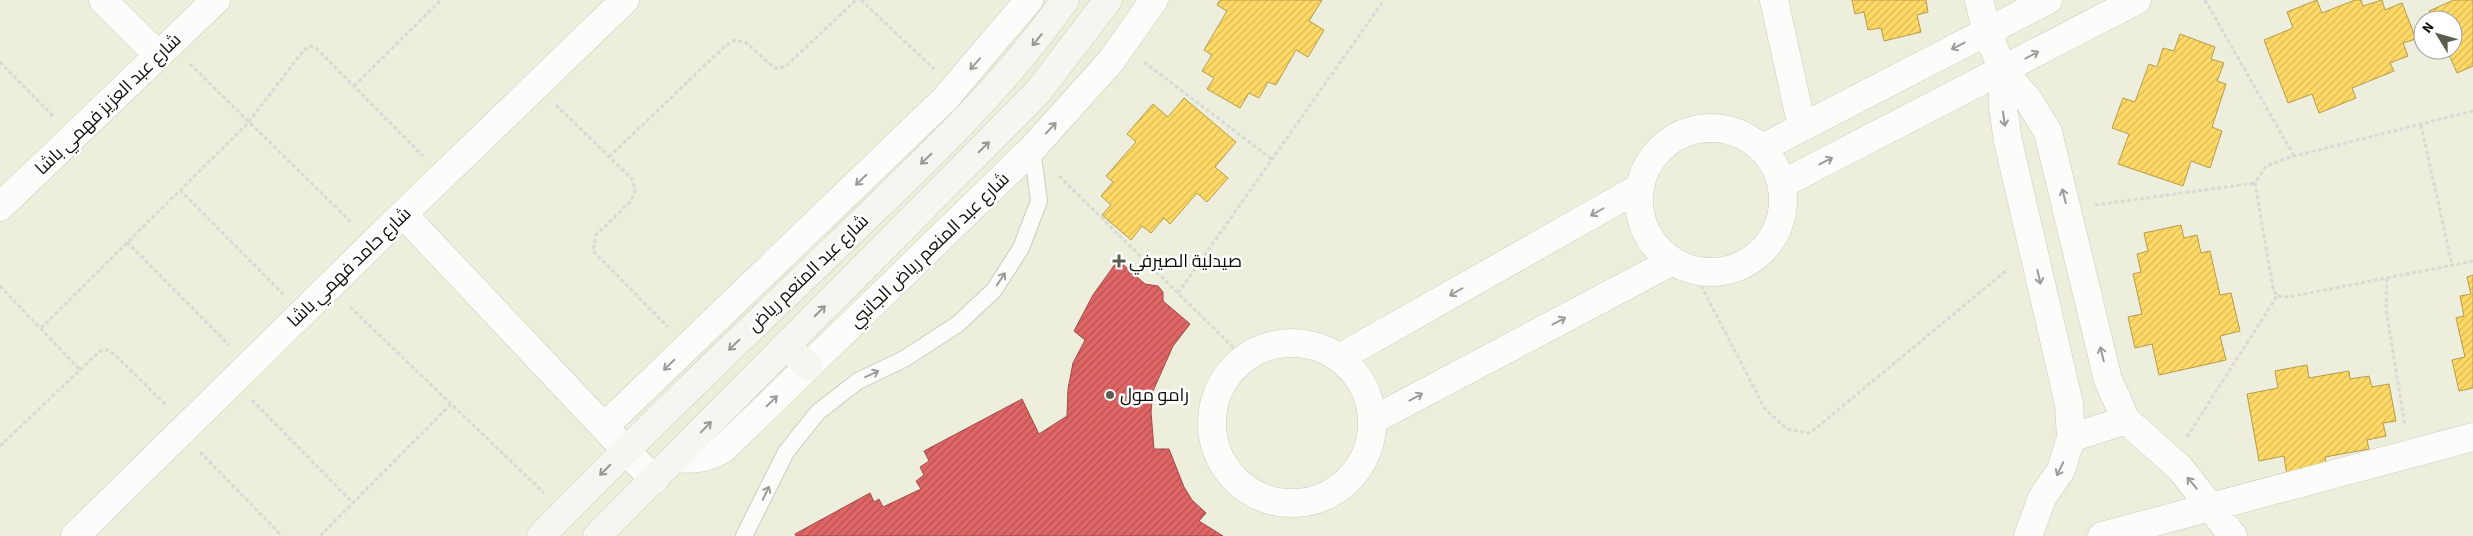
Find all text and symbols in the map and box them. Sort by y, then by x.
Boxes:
north arrow [2413,10,2463,60]
text: N [2418,18,2439,38]
street label: شارع عبد العزيز فهمي باشا [30,28,188,182]
one-way arrow [1031,33,1042,46]
one-way arrow [1951,41,1966,51]
one-way arrow [2024,50,2039,59]
one-way arrow [970,58,981,71]
one-way arrow [2000,111,2010,127]
one-way arrow [1045,122,1057,135]
one-way arrow [978,141,990,153]
one-way arrow [921,152,933,164]
one-way arrow [1818,156,1833,166]
street label: شارع عبد المنعم رياض الجانبي [844,167,1016,334]
one-way arrow [855,174,867,186]
one-way arrow [2059,188,2068,204]
street label: شارع حامد فهمي باشا [282,202,417,334]
one-way arrow [1590,208,1605,217]
street label: شارع عبد المنعم رياض [742,209,874,338]
place label: صيدلية الصيرفي [1129,249,1242,275]
marker: صيدلية الصيرفي [1113,255,1125,267]
one-way arrow [2035,269,2044,285]
one-way arrow [996,272,1006,286]
one-way arrow [1448,287,1463,297]
one-way arrow [814,305,826,318]
one-way arrow [1552,316,1567,326]
one-way arrow [728,339,740,351]
one-way arrow [2097,346,2106,362]
one-way arrow [662,359,675,371]
one-way arrow [864,369,879,379]
place label: رامو مول [1120,383,1189,408]
marker: رامو مول [1104,389,1116,401]
one-way arrow [1408,392,1423,401]
one-way arrow [766,395,779,407]
one-way arrow [700,421,712,433]
one-way arrow [2055,462,2065,477]
one-way arrow [599,464,611,477]
one-way arrow [2187,477,2198,490]
one-way arrow [761,485,771,500]

